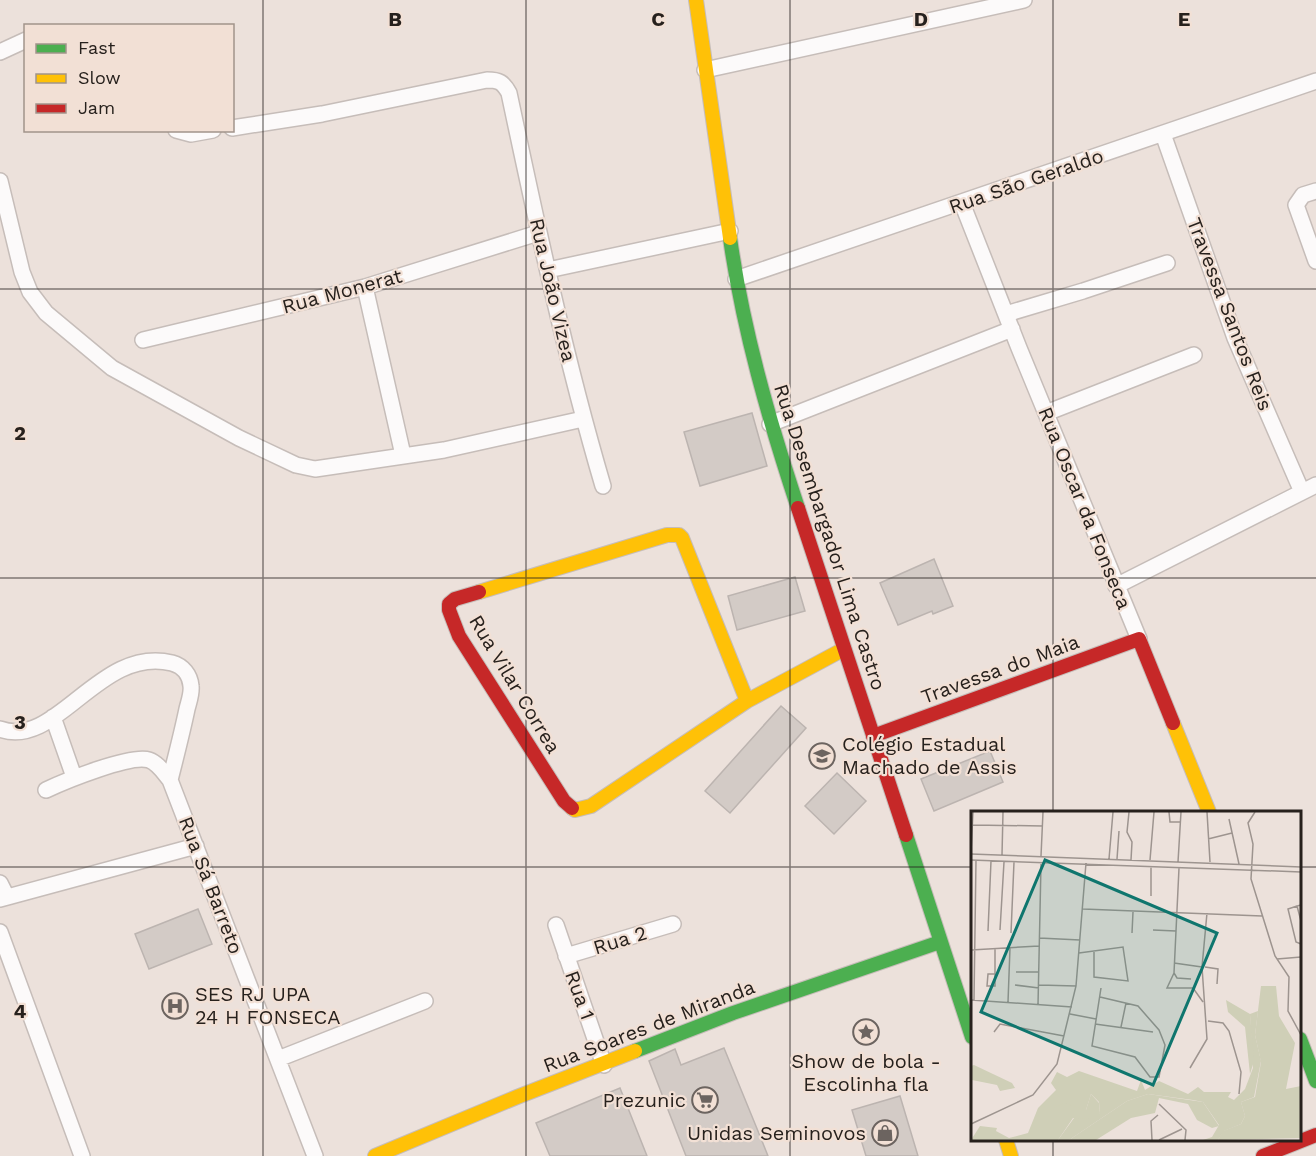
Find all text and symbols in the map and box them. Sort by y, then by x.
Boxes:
text: B [388,7,402,31]
text: C [651,7,665,31]
text: D [914,7,928,31]
text: E [1178,7,1190,31]
legend [24,24,234,132]
text: Fast [78,37,116,58]
text: Slow [78,67,121,88]
text: Jam [78,97,115,118]
street label: Rua São Geraldo [946,143,1106,219]
street label: Travessa Santos Reis [1182,214,1278,414]
street label: Rua João Vizea [525,216,581,364]
street label: Rua Monerat [279,263,405,319]
street label: Rua Desembargador Lima Castro [769,381,891,693]
street label: Rua Oscar da Fonseca [1033,403,1137,613]
text: 2 [14,421,26,445]
street label: Rua Vilar Correa [464,610,566,758]
street label: Travessa do Maia [918,629,1082,709]
text: 3 [14,710,26,734]
place label: Colégio Estadual Machado de Assis [842,732,1017,779]
school or university icon: Colégio Estadual Machado de Assis [807,741,837,771]
inset map [971,811,1301,1141]
street label: Rua Sá Barreto [174,813,248,957]
street label: Rua 2 [590,921,650,959]
street label: Rua 1 [560,967,600,1023]
street label: Rua Soares de Miranda [540,975,758,1077]
place label: SES RJ UPA 24 H FONSECA [195,982,340,1029]
hospital icon: SES RJ UPA 24 H FONSECA [160,991,190,1021]
text: 4 [14,999,27,1023]
place icon: Show de bola - Escolinha fla [851,1017,881,1047]
place label: Show de bola - Escolinha fla [791,1049,941,1096]
supermarket icon: Prezunic [690,1085,720,1115]
place label: Prezunic [603,1088,686,1112]
shop icon: Unidas Seminovos [870,1118,900,1148]
place label: Unidas Seminovos [687,1121,866,1145]

